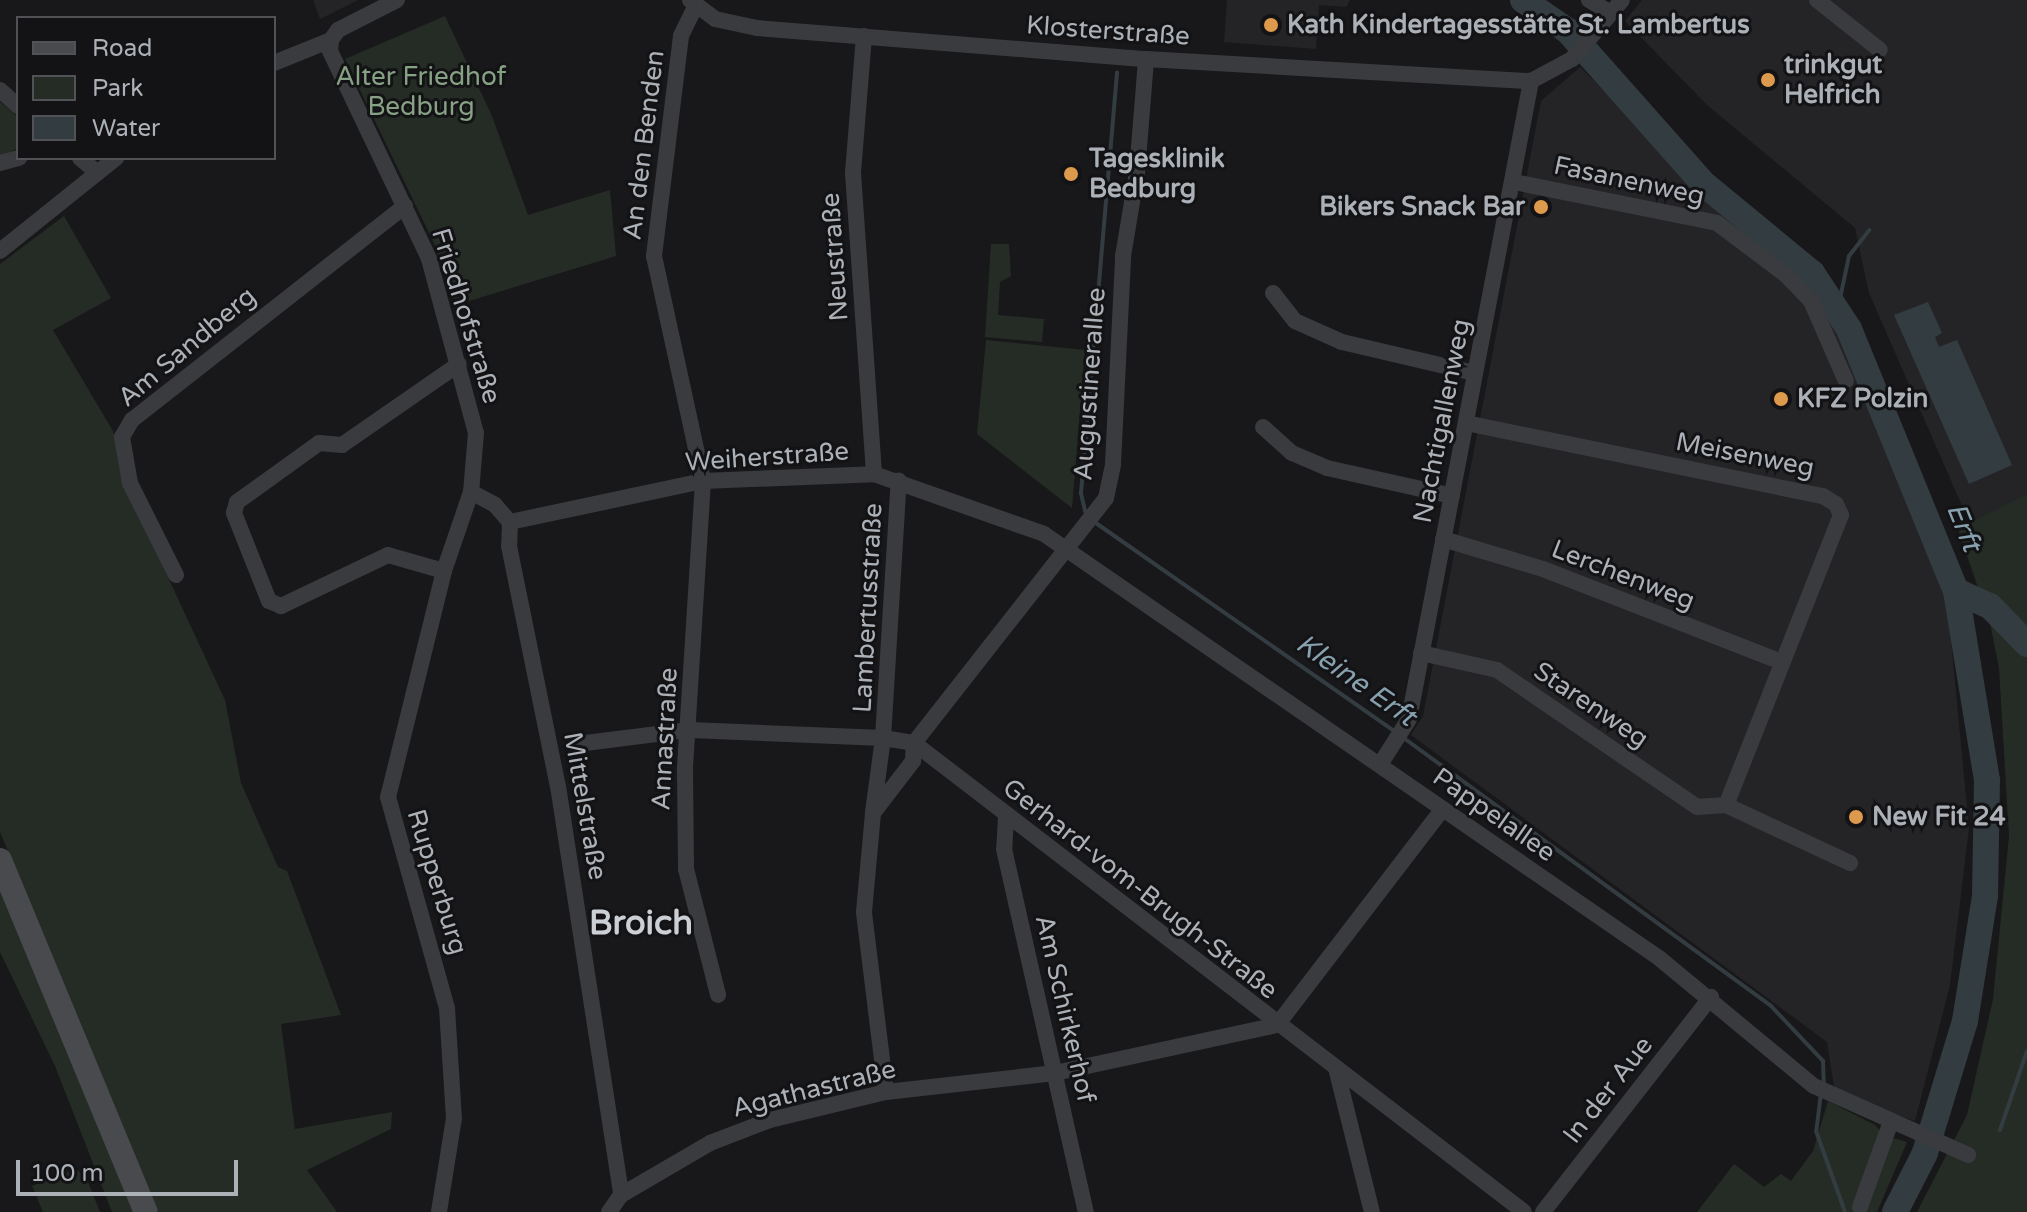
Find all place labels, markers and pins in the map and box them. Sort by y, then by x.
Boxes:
place label: Kath Kindertagesstätte St. Lambertus [1287,9,1750,41]
marker: Kath Kindertagesstätte St. Lambertus [1262,16,1280,34]
place label: trinkgut Helfrich [1784,49,1882,110]
marker: trinkgut Helfrich [1759,71,1777,89]
place label: Tagesklinik Bedburg [1089,143,1225,204]
marker: Tagesklinik Bedburg [1060,163,1082,185]
place label: Bikers Snack Bar [1319,191,1525,223]
marker: Bikers Snack Bar [1532,198,1550,216]
place label: KFZ Polzin [1797,383,1928,415]
marker: KFZ Polzin [1772,390,1790,408]
place label: New Fit 24 [1872,801,2006,833]
marker: New Fit 24 [1847,808,1865,826]

